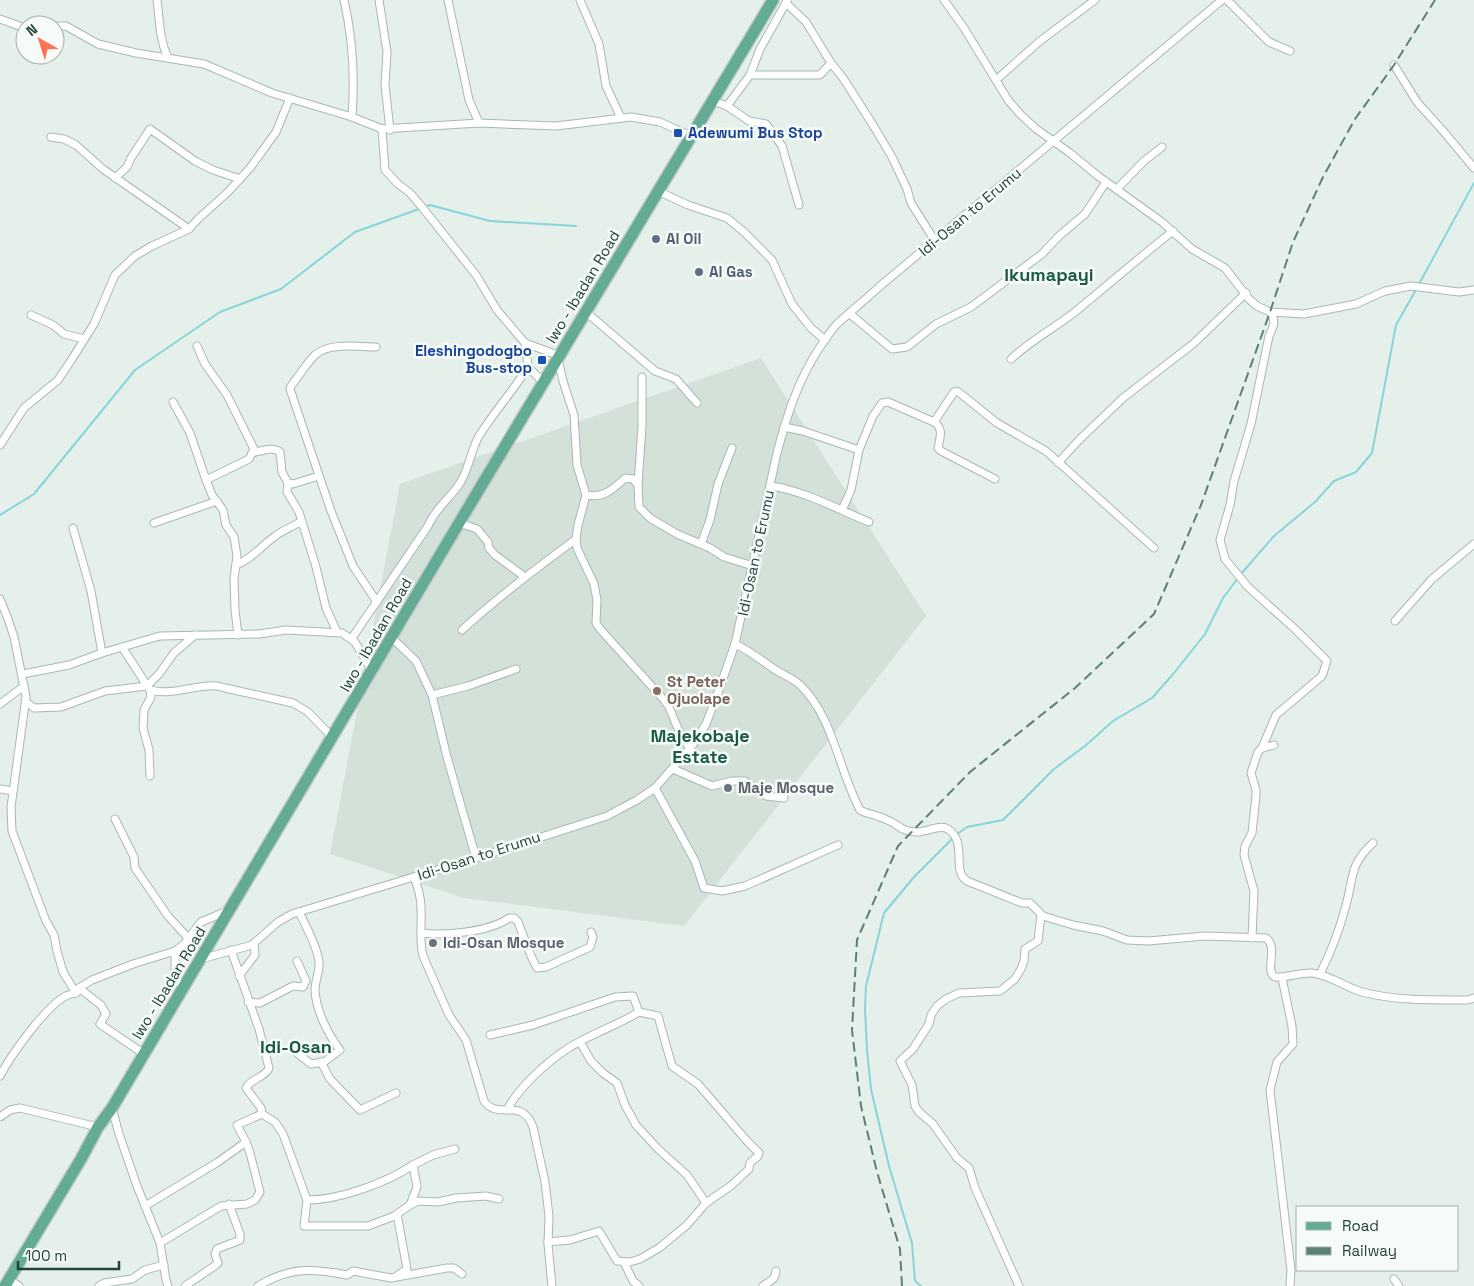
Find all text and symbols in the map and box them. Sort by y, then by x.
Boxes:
north arrow [15,15,65,65]
text: N [23,20,41,40]
place label: Adewumi Bus Stop [688,123,823,142]
marker: Adewumi Bus Stop [672,127,684,139]
street label: Idi-Osan to Erumu [914,163,1025,260]
street label: Iwo - Ibadan Road [541,227,624,347]
place label: Al Oil [666,229,701,248]
marker: Al Oil [650,233,662,245]
place label: Al Gas [709,262,753,281]
district label: Ikumapayi [1004,263,1094,286]
marker: Al Gas [693,266,705,278]
place label: Eleshingodogbo Bus-stop [415,341,532,377]
marker: Eleshingodogbo Bus-stop [536,354,548,366]
street label: Idi-Osan to Erumu [733,488,778,618]
street label: Iwo - Ibadan Road [335,574,416,695]
place label: St Peter Ojuolape [667,672,731,708]
marker: St Peter Ojuolape [651,685,663,697]
district label: Majekobaje Estate [650,724,750,768]
place label: Maje Mosque [738,778,834,797]
marker: Maje Mosque [722,782,734,794]
street label: Idi-Osan to Erumu [415,827,543,884]
street label: Iwo - Ibadan Road [127,923,210,1043]
place label: Idi-Osan Mosque [443,933,565,952]
marker: Idi-Osan Mosque [427,937,439,949]
district label: Idi-Osan [260,1035,332,1058]
legend [1296,1206,1459,1271]
text: Road [1342,1216,1379,1235]
scale bar [18,1238,119,1270]
text: Railway [1342,1241,1397,1260]
text: 100 m [25,1246,67,1265]

